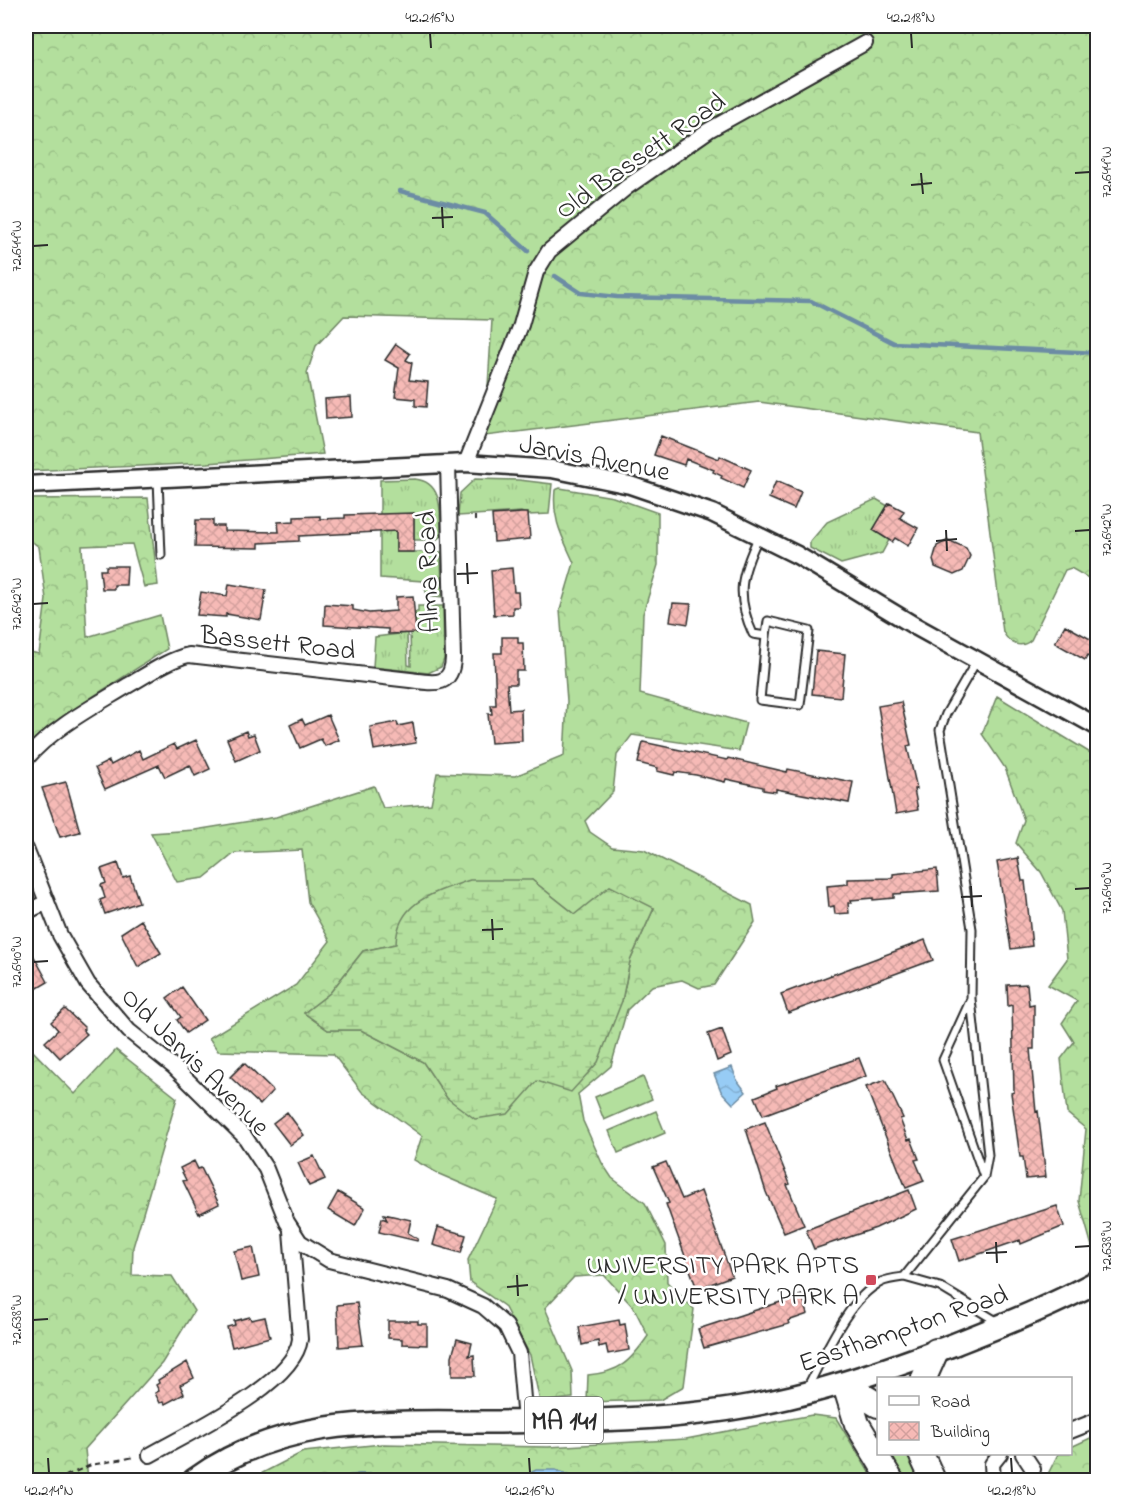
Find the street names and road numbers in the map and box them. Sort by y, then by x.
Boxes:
street label: Old Bassett Road [548,84,735,230]
street label: Jarvis Avenue [516,426,674,493]
street label: Alma Road [408,510,451,634]
street label: Bassett Road [197,617,357,672]
street label: Old Jarvis Avenue [111,979,278,1147]
street label: Easthampton Road [794,1276,1014,1384]
road number: MA 141 [525,1397,603,1443]

